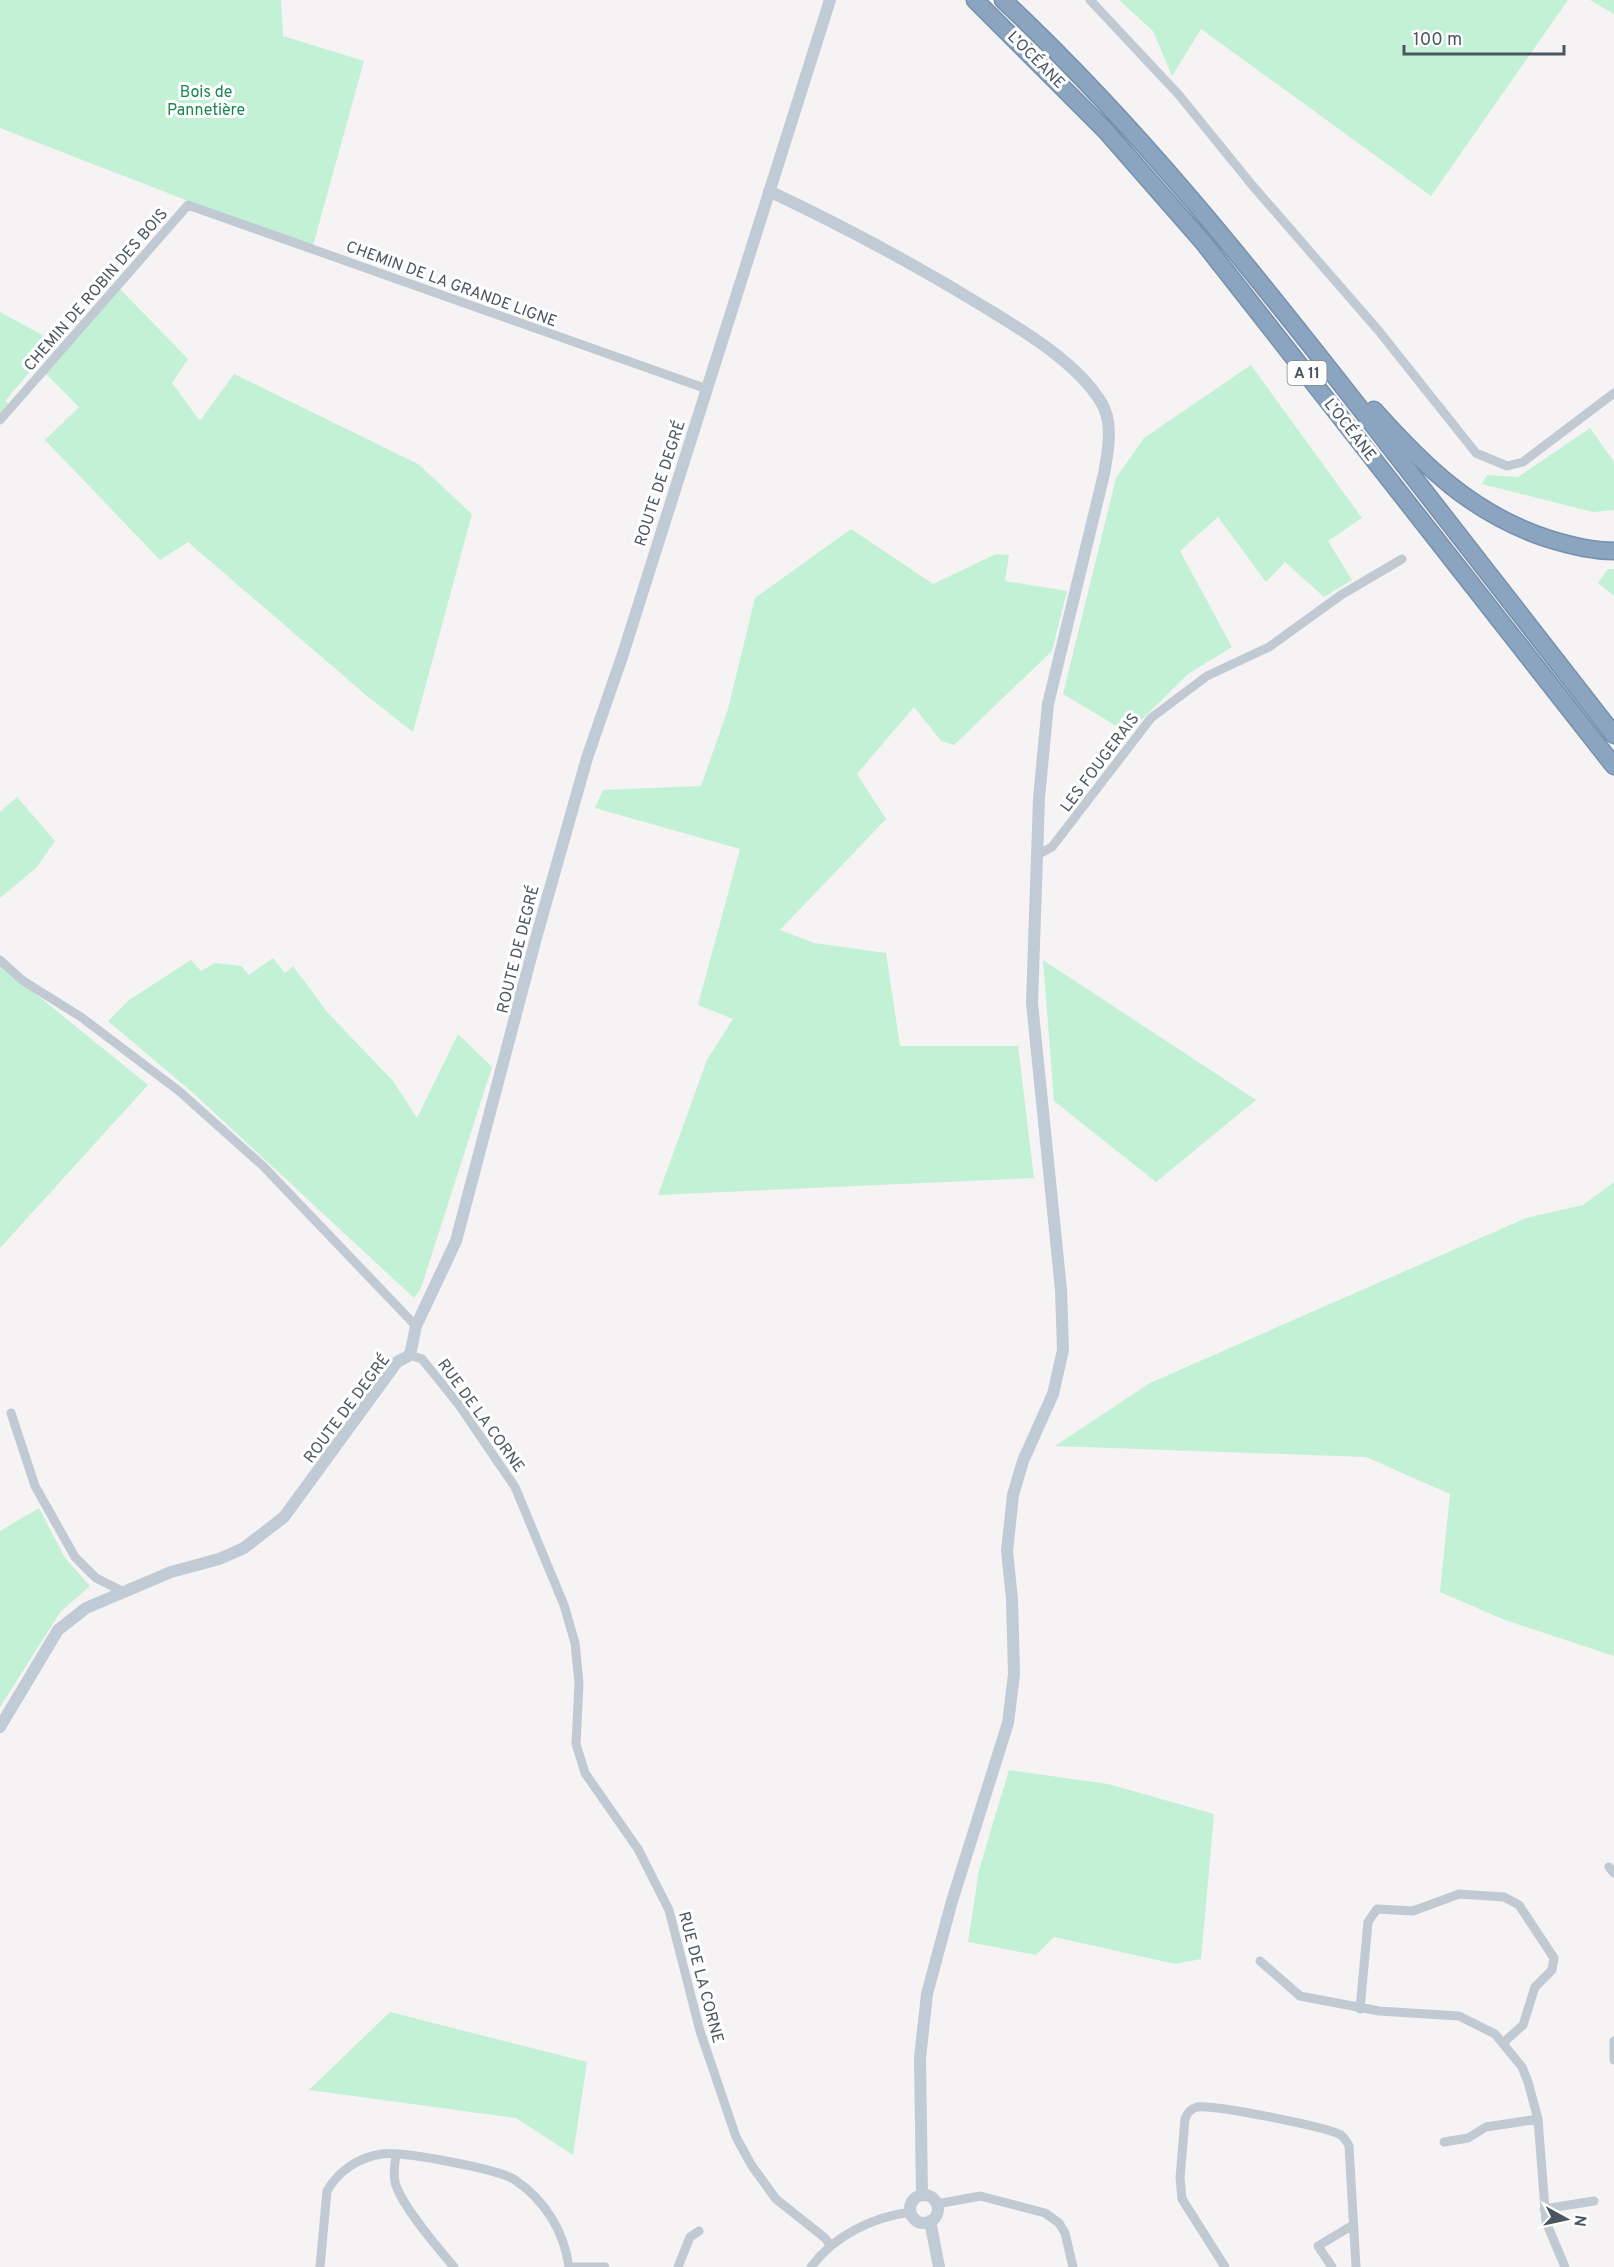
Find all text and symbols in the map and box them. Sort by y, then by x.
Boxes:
scale bar [1404,18,1564,56]
street label: L’OCÉANE [1002,26,1070,94]
text: 100 m [1413,29,1462,52]
park label: Bois de Pannetière [167,83,245,121]
street label: CHEMIN DE ROBIN DES BOIS [20,205,173,376]
street label: CHEMIN DE LA GRANDE LIGNE [343,237,560,332]
road number: A 11 [1288,361,1326,385]
street label: L’OCÉANE [1319,394,1382,465]
street label: ROUTE DE DEGRÉ [629,417,691,549]
street label: LES FOUGERAIS [1057,710,1144,817]
street label: ROUTE DE DEGRÉ [491,883,545,1016]
street label: ROUTE DE DEGRÉ [298,1350,395,1468]
street label: RUE DE LA CORNE [432,1356,528,1477]
street label: RUE DE LA CORNE [673,1910,727,2046]
north arrow [1536,2189,1596,2249]
text: N [1568,2214,1590,2228]

